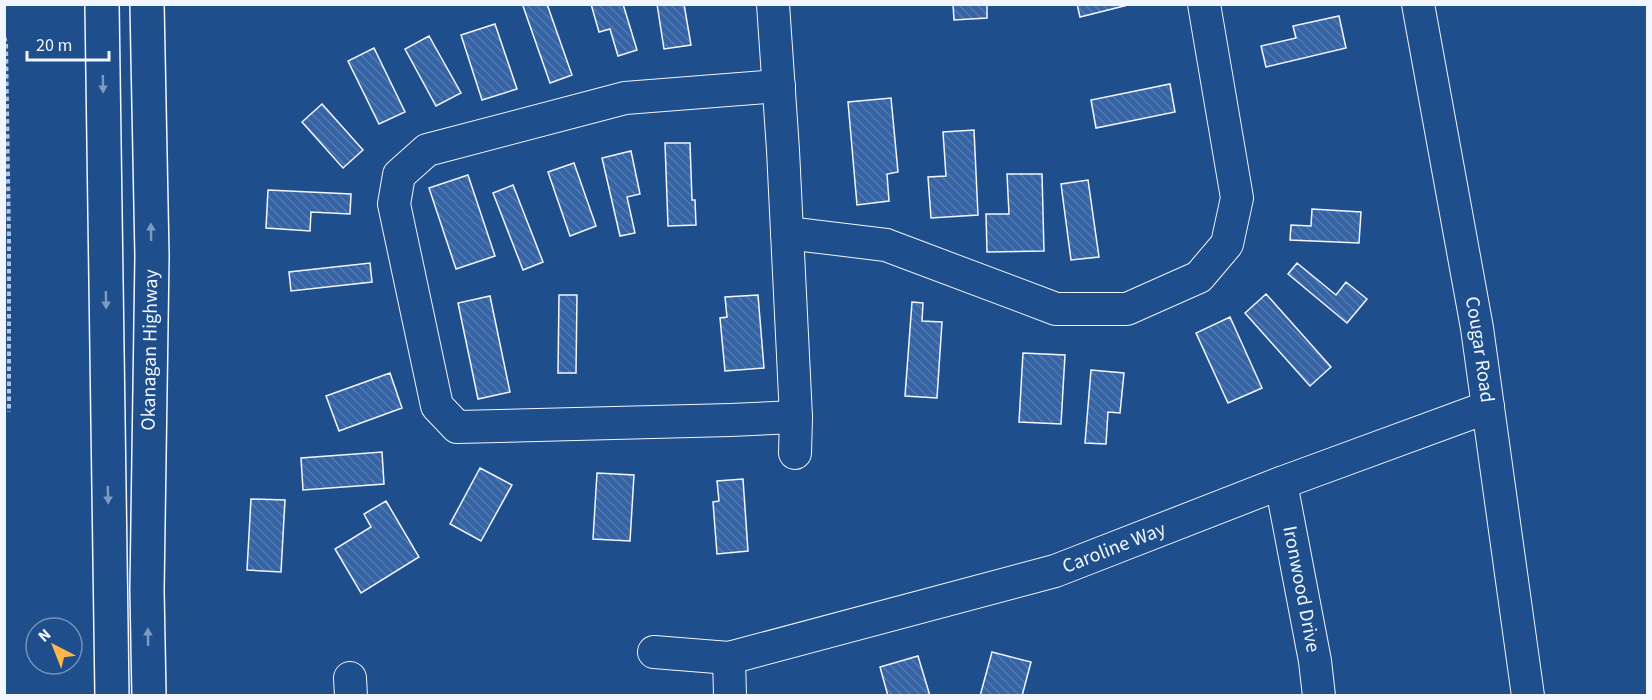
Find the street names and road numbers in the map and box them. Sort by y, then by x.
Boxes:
street label: Okanagan Highway [135,268,165,431]
street label: Cougar Road [1458,294,1501,404]
street label: Caroline Way [1058,515,1170,581]
street label: Ironwood Drive [1275,523,1327,655]

